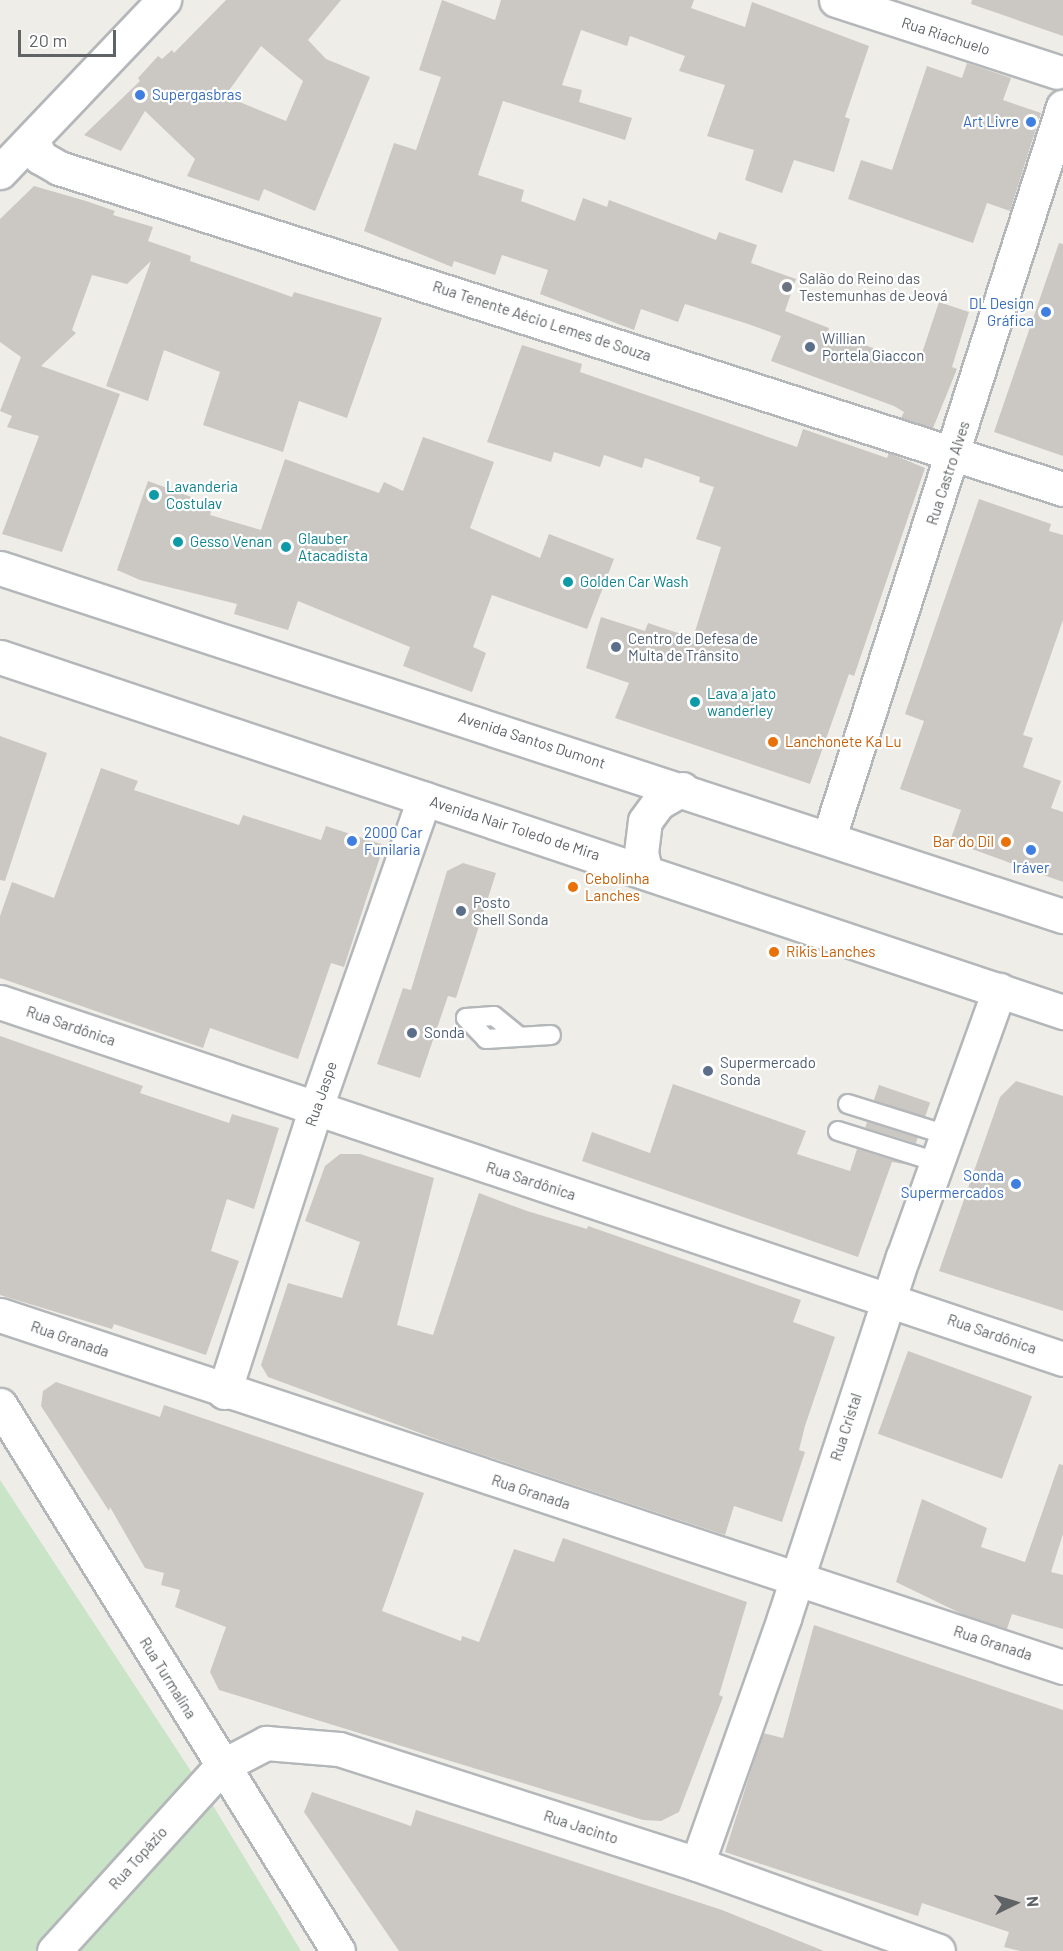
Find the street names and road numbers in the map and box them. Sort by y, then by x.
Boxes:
street label: Rua Riachuelo [899,13,993,59]
street label: Rua Tenente Aécio Lemes de Souza [430,277,654,365]
street label: Rua Castro Alves [923,419,973,527]
street label: Avenida Santos Dumont [456,708,608,772]
street label: Avenida Nair Toledo de Mira [428,792,602,864]
street label: Rua Sardônica [24,1002,118,1050]
street label: Rua Jaspe [301,1059,341,1129]
street label: Rua Sardônica [484,1158,578,1204]
street label: Rua Sardônica [945,1310,1039,1358]
street label: Rua Granada [28,1317,112,1361]
street label: Rua Cristal [827,1391,865,1463]
street label: Rua Granada [489,1471,573,1513]
street label: Rua Granada [951,1622,1035,1664]
street label: Rua Turmalina [136,1634,200,1722]
street label: Rua Jacinto [541,1806,621,1848]
street label: Rua Topázio [105,1823,171,1893]

